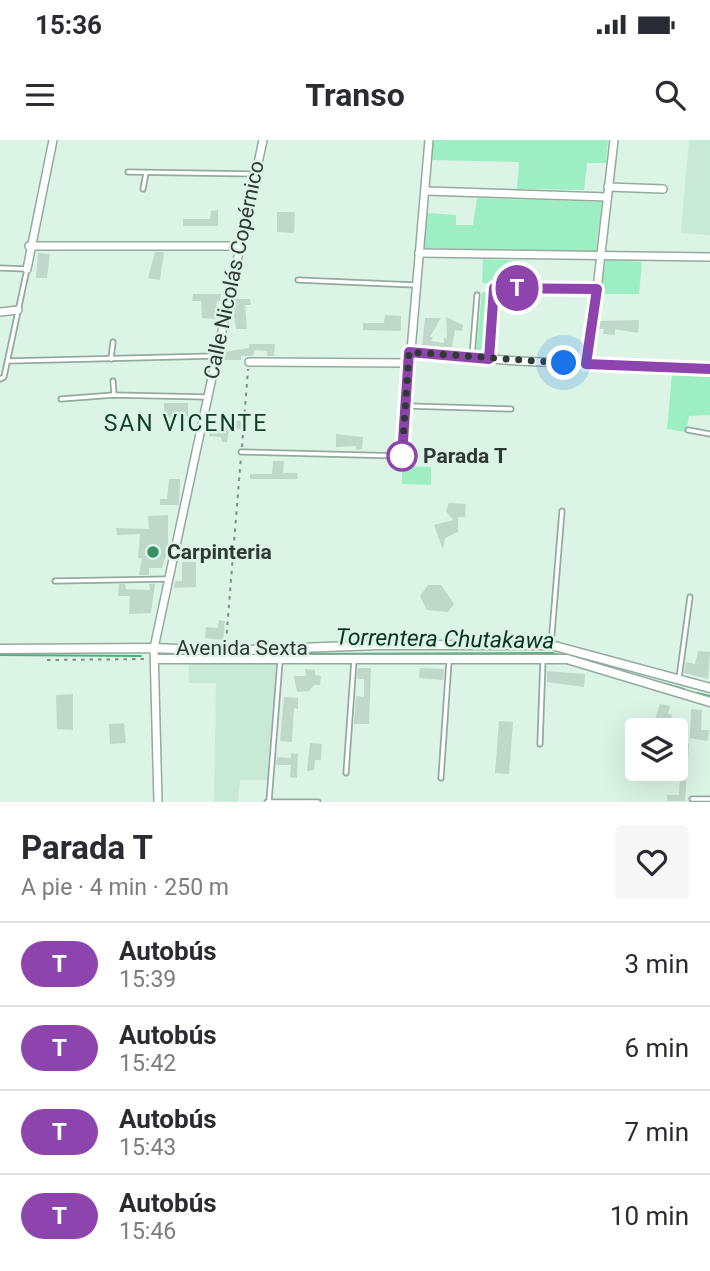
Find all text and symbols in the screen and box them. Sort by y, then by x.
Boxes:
text: 15:36 [35,10,102,40]
icon: menu [21,76,59,114]
text: Transo [305,76,405,114]
icon: search [651,76,689,114]
street label: Calle Nicolás Copérnico [199,159,269,381]
line badge: T [494,265,540,311]
text: T [510,274,524,302]
your location [546,345,581,380]
district label: SAN VICENTE [104,410,268,437]
marker: Parada T [387,441,417,471]
place label: Parada T [423,444,507,468]
place label: Carpinteria [167,540,272,564]
marker: Carpinteria [145,544,161,560]
water label: Torrentera Chutakawa [335,624,555,654]
street label: Avenida Sexta [176,636,308,660]
map controls [625,718,688,781]
button: layers [625,718,688,781]
button: heart [615,825,689,899]
text: Parada T [21,828,153,867]
text: A pie · 4 min · 250 m [21,874,229,901]
text: Autobús [119,936,217,966]
text: 3 min [624,949,689,979]
text: T [52,950,67,978]
text: 15:39 [119,966,176,993]
text: Autobús [119,1020,217,1050]
text: 6 min [624,1033,689,1063]
text: T [52,1034,67,1062]
text: 15:42 [119,1050,176,1077]
text: Autobús [119,1104,217,1134]
text: 7 min [624,1117,689,1147]
text: T [52,1118,67,1146]
text: 15:43 [119,1134,176,1161]
text: Autobús [119,1188,217,1218]
text: 10 min [610,1201,689,1231]
text: T [52,1202,67,1230]
text: 15:46 [119,1218,176,1245]

